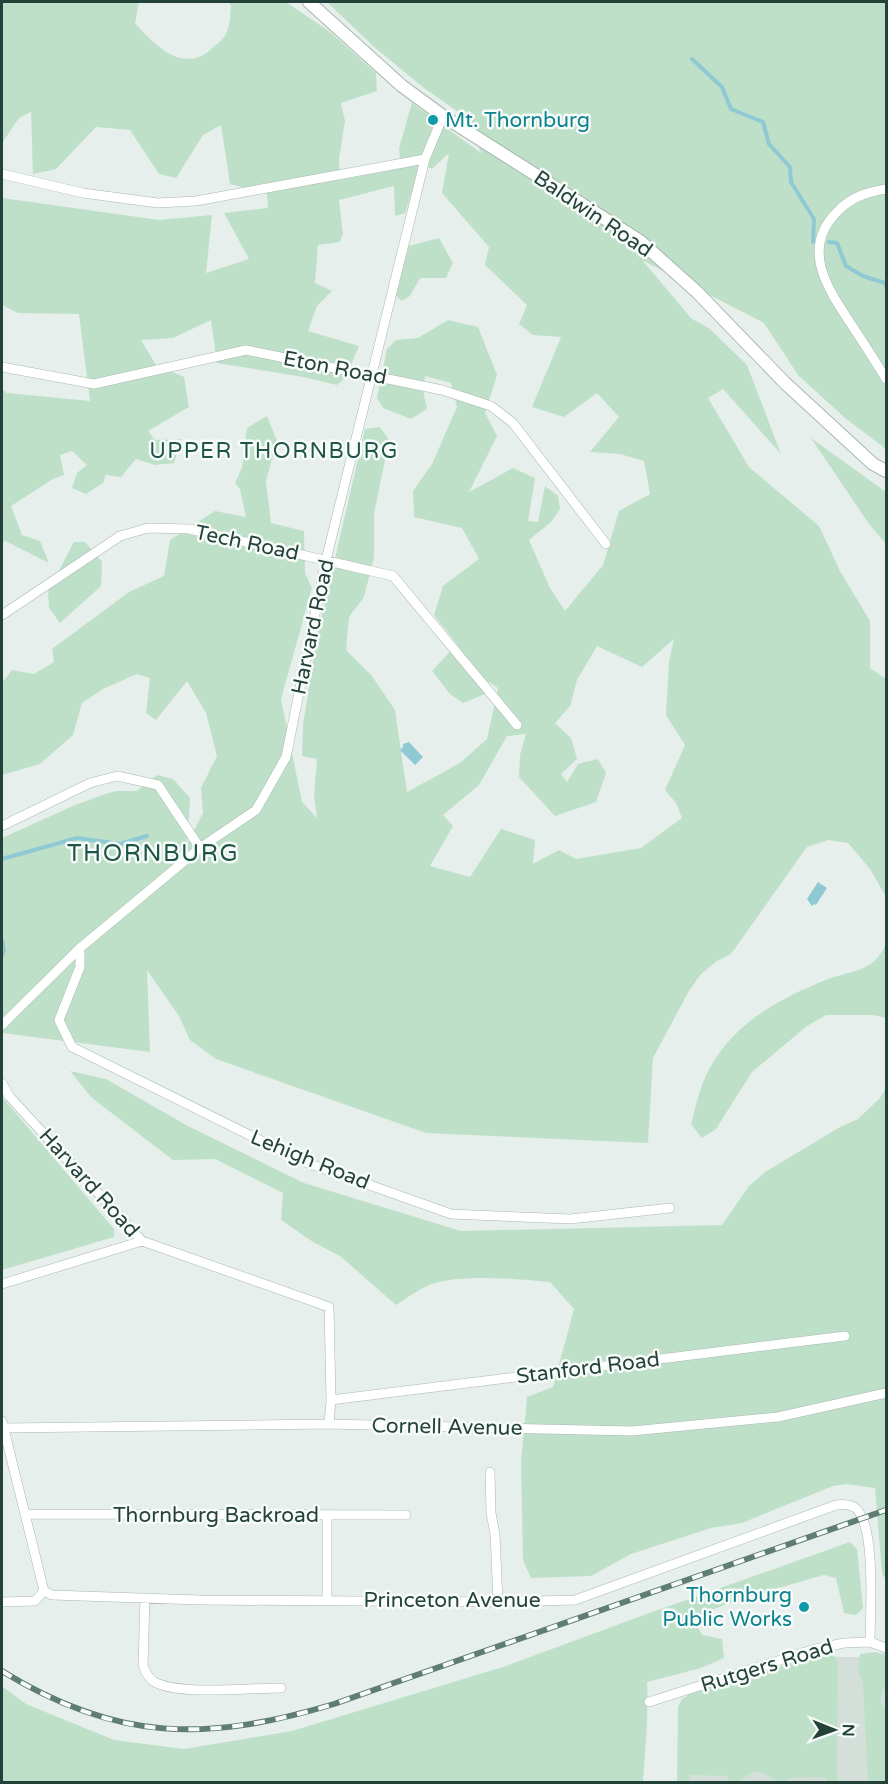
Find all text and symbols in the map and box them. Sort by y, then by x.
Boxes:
place label: Mt. Thornburg [445,108,590,133]
marker: Mt. Thornburg [426,113,440,127]
street label: Baldwin Road [529,165,657,263]
street label: Eton Road [281,346,389,390]
district label: UPPER THORNBURG [149,438,399,464]
street label: Tech Road [193,520,301,566]
street label: Harvard Road [286,557,340,697]
district label: THORNBURG [67,839,239,868]
street label: Harvard Road [34,1123,144,1243]
street label: Lehigh Road [247,1125,373,1195]
street label: Stanford Road [515,1347,661,1389]
street label: Cornell Avenue [371,1413,523,1441]
street label: Thornburg Backroad [113,1503,319,1528]
place label: Thornburg Public Works [662,1583,792,1632]
street label: Princeton Avenue [363,1588,541,1613]
marker: Thornburg Public Works [797,1600,811,1614]
street label: Rutgers Road [698,1634,836,1698]
north arrow [804,1700,864,1760]
text: N [838,1724,858,1737]

